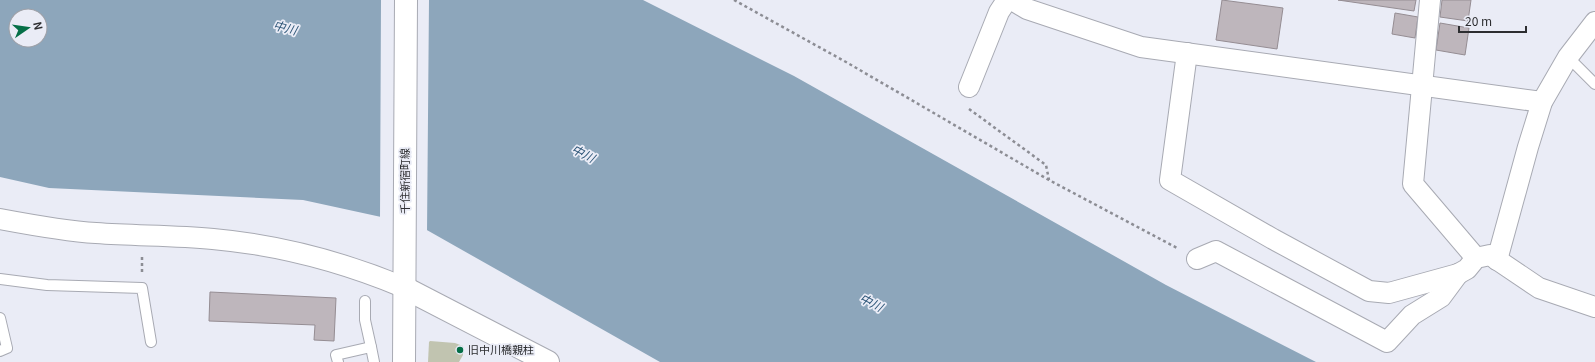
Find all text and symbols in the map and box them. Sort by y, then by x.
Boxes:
north arrow [8,8,48,48]
scale bar [1459,8,1526,34]
text: 20 m [1465,12,1492,29]
water label: 中川 [272,15,301,38]
text: N [30,20,47,31]
water label: 中川 [569,140,600,167]
street label: 千住新宿町線 [396,148,412,214]
water label: 中川 [857,289,888,316]
place label: 旧中川橋親柱 [468,341,534,357]
marker: 旧中川橋親柱 [455,345,465,355]

